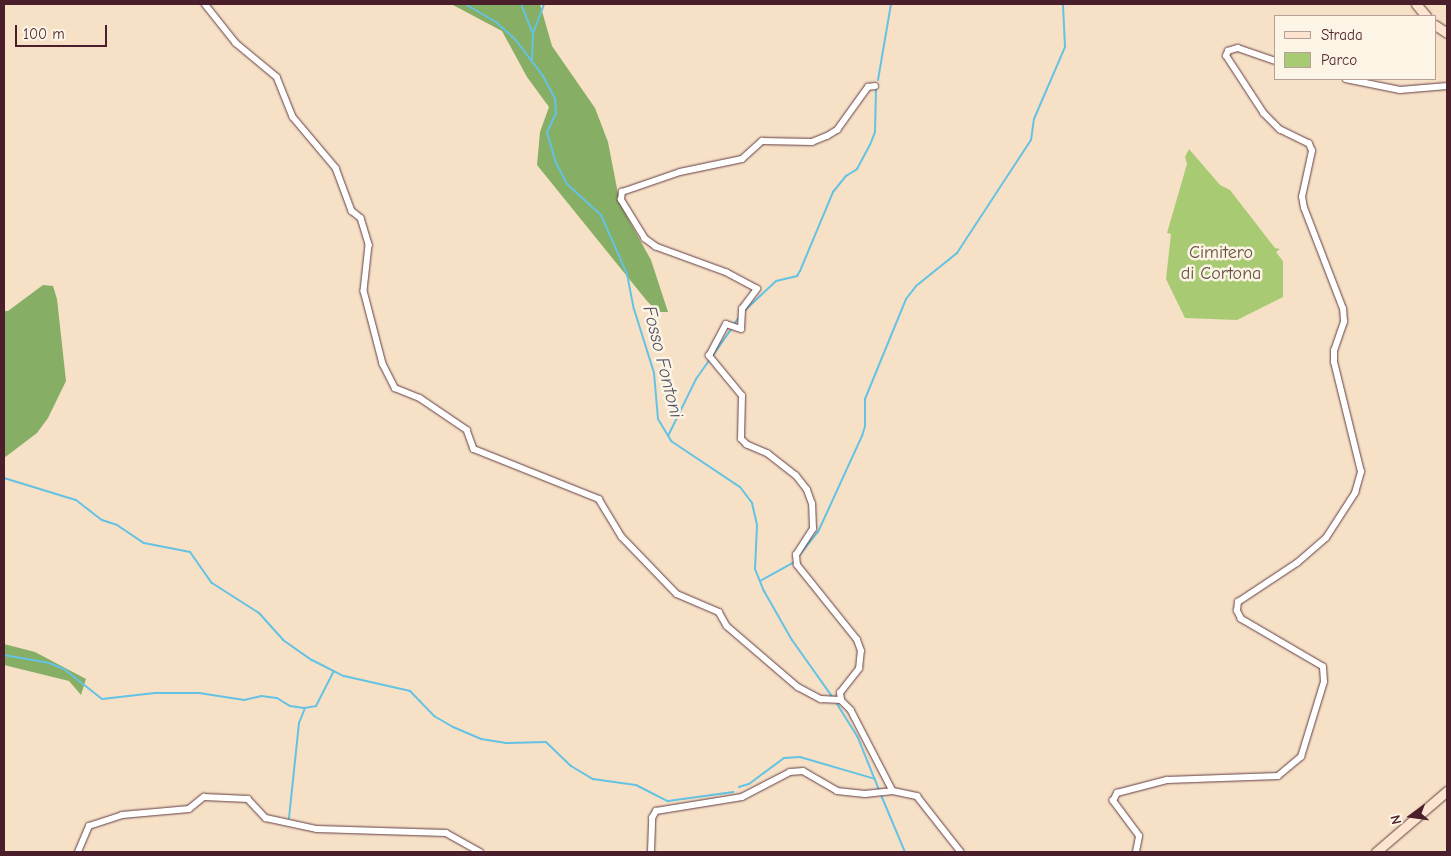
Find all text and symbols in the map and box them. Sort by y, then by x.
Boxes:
scale bar [18,15,110,47]
legend [1274,15,1436,80]
text: 100 m [23,25,65,43]
text: Strada [1321,26,1363,44]
text: Parco [1321,51,1357,69]
park label: Cimitero di Cortona [1181,243,1261,286]
water label: Fosso Fontoni [637,303,687,421]
north arrow [1386,791,1436,841]
text: N [1387,813,1405,826]

